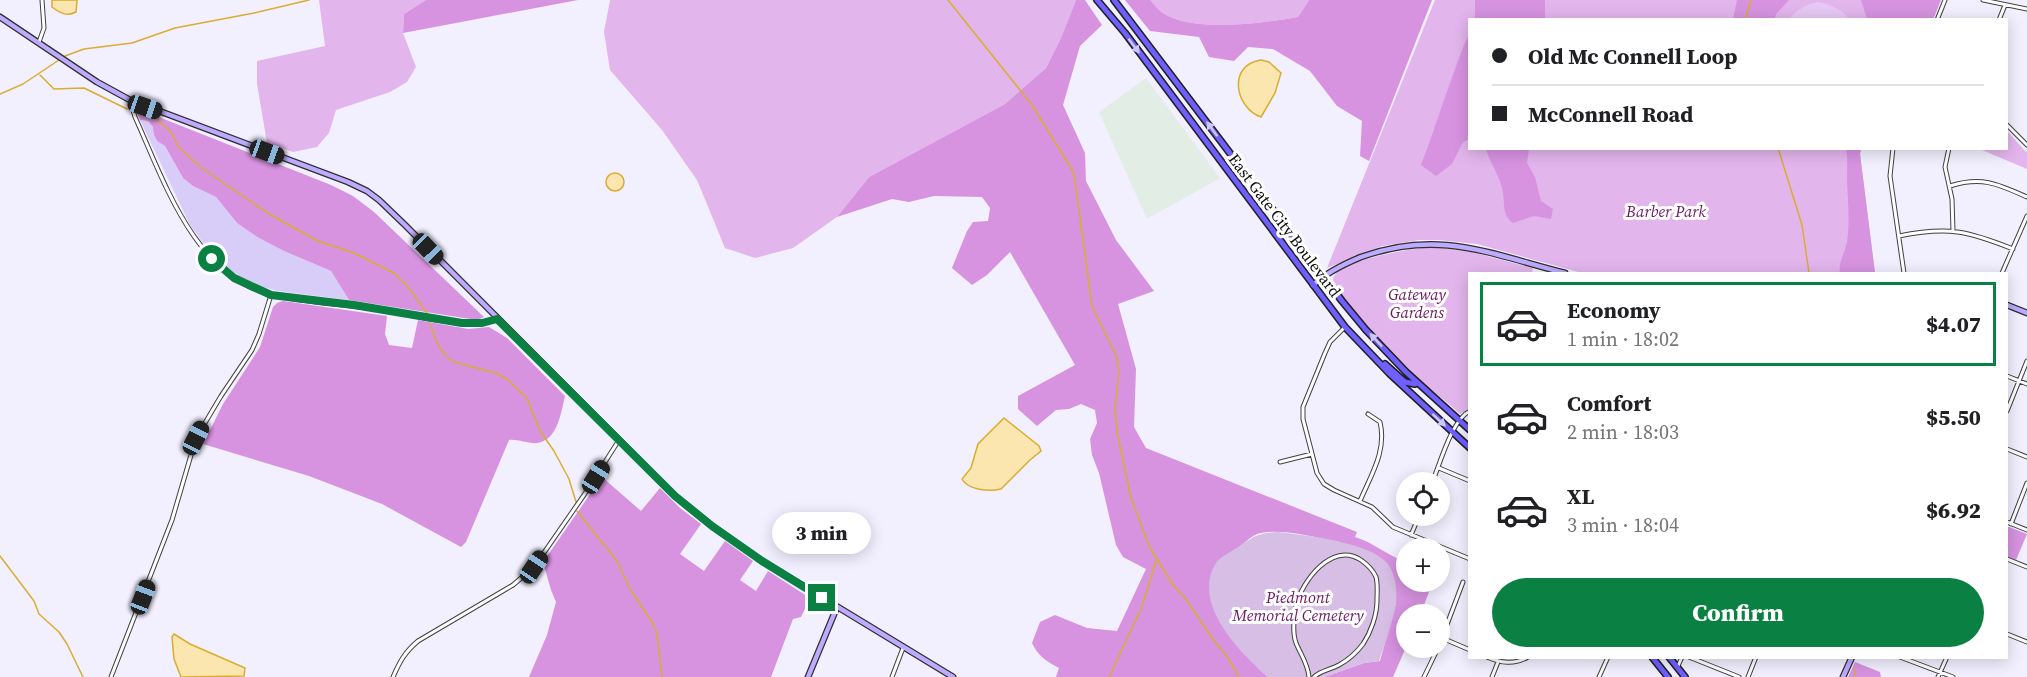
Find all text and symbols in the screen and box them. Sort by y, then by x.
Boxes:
one-way arrow [1128,37,1140,53]
text: Old Mc Connell Loop [1528,41,1738,71]
car [125,93,165,121]
text: McConnell Road [1528,99,1693,129]
one-way arrow [1206,121,1218,137]
car [247,137,287,167]
street label: East Gate City Boulevard [1224,149,1346,301]
park label: Barber Park [1625,200,1706,222]
car [409,230,447,268]
route start [198,245,225,272]
park label: Gateway Gardens [1388,283,1446,323]
text: Economy [1567,295,1661,325]
icon: car [1495,297,1549,351]
text: $4.07 [1926,309,1981,339]
text: 1 min · 18:02 [1567,325,1679,353]
one-way arrow [1369,334,1383,348]
text: Comfort [1567,388,1651,418]
icon: car [1495,390,1549,444]
text: $5.50 [1926,402,1981,432]
one-way arrow [1431,413,1446,426]
car [180,418,212,458]
text: 2 min · 18:03 [1567,418,1679,446]
car [579,457,613,497]
map controls [1396,472,1450,658]
button: locate [1396,472,1450,526]
text: XL [1567,481,1594,511]
icon: car [1495,483,1549,537]
text: $6.92 [1926,495,1981,525]
callout: 3 min [772,511,872,553]
text: 3 min · 18:04 [1567,511,1679,539]
text: 3 min [795,519,848,547]
button: + [1396,538,1450,592]
car [516,547,552,587]
car [128,577,158,617]
button: Confirm [1492,578,1984,647]
route end [808,584,835,611]
park label: Piedmont Memorial Cemetery [1231,586,1364,626]
button: − [1396,604,1450,658]

